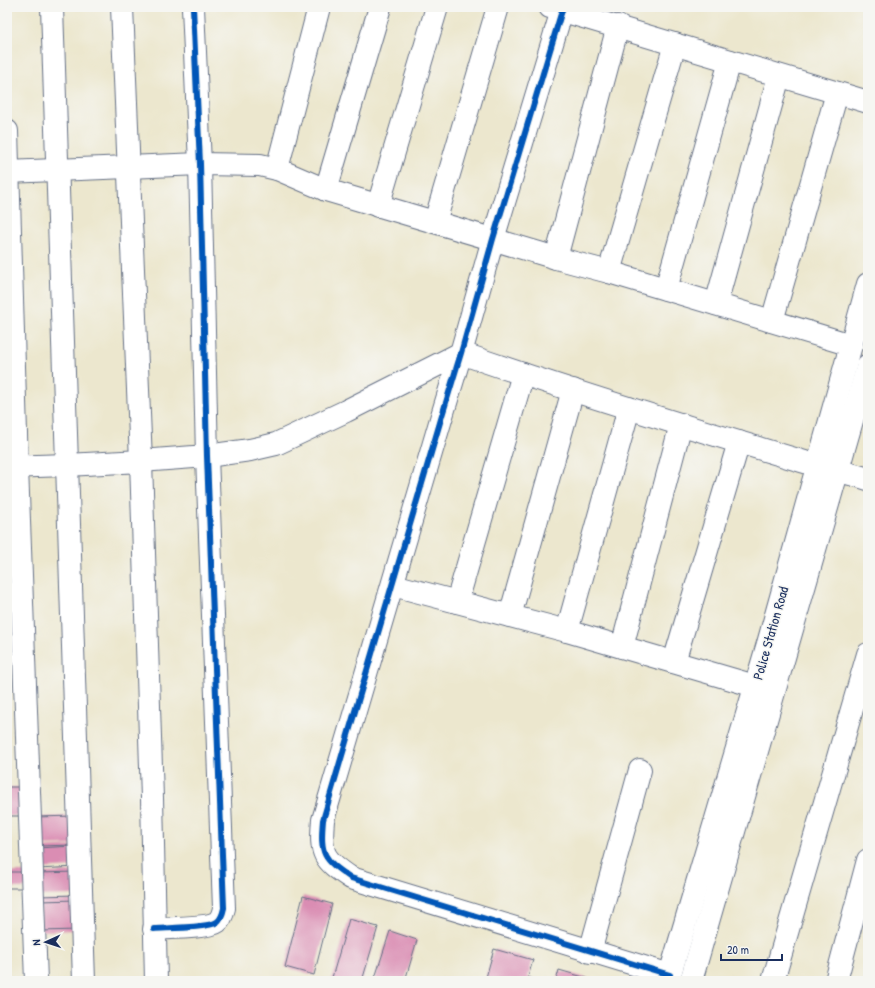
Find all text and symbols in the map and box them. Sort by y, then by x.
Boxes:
street label: Police Station Road [748,584,793,682]
north arrow [26,922,66,962]
scale bar [721,936,782,962]
text: N [29,939,43,946]
text: 20 m [727,941,749,958]

